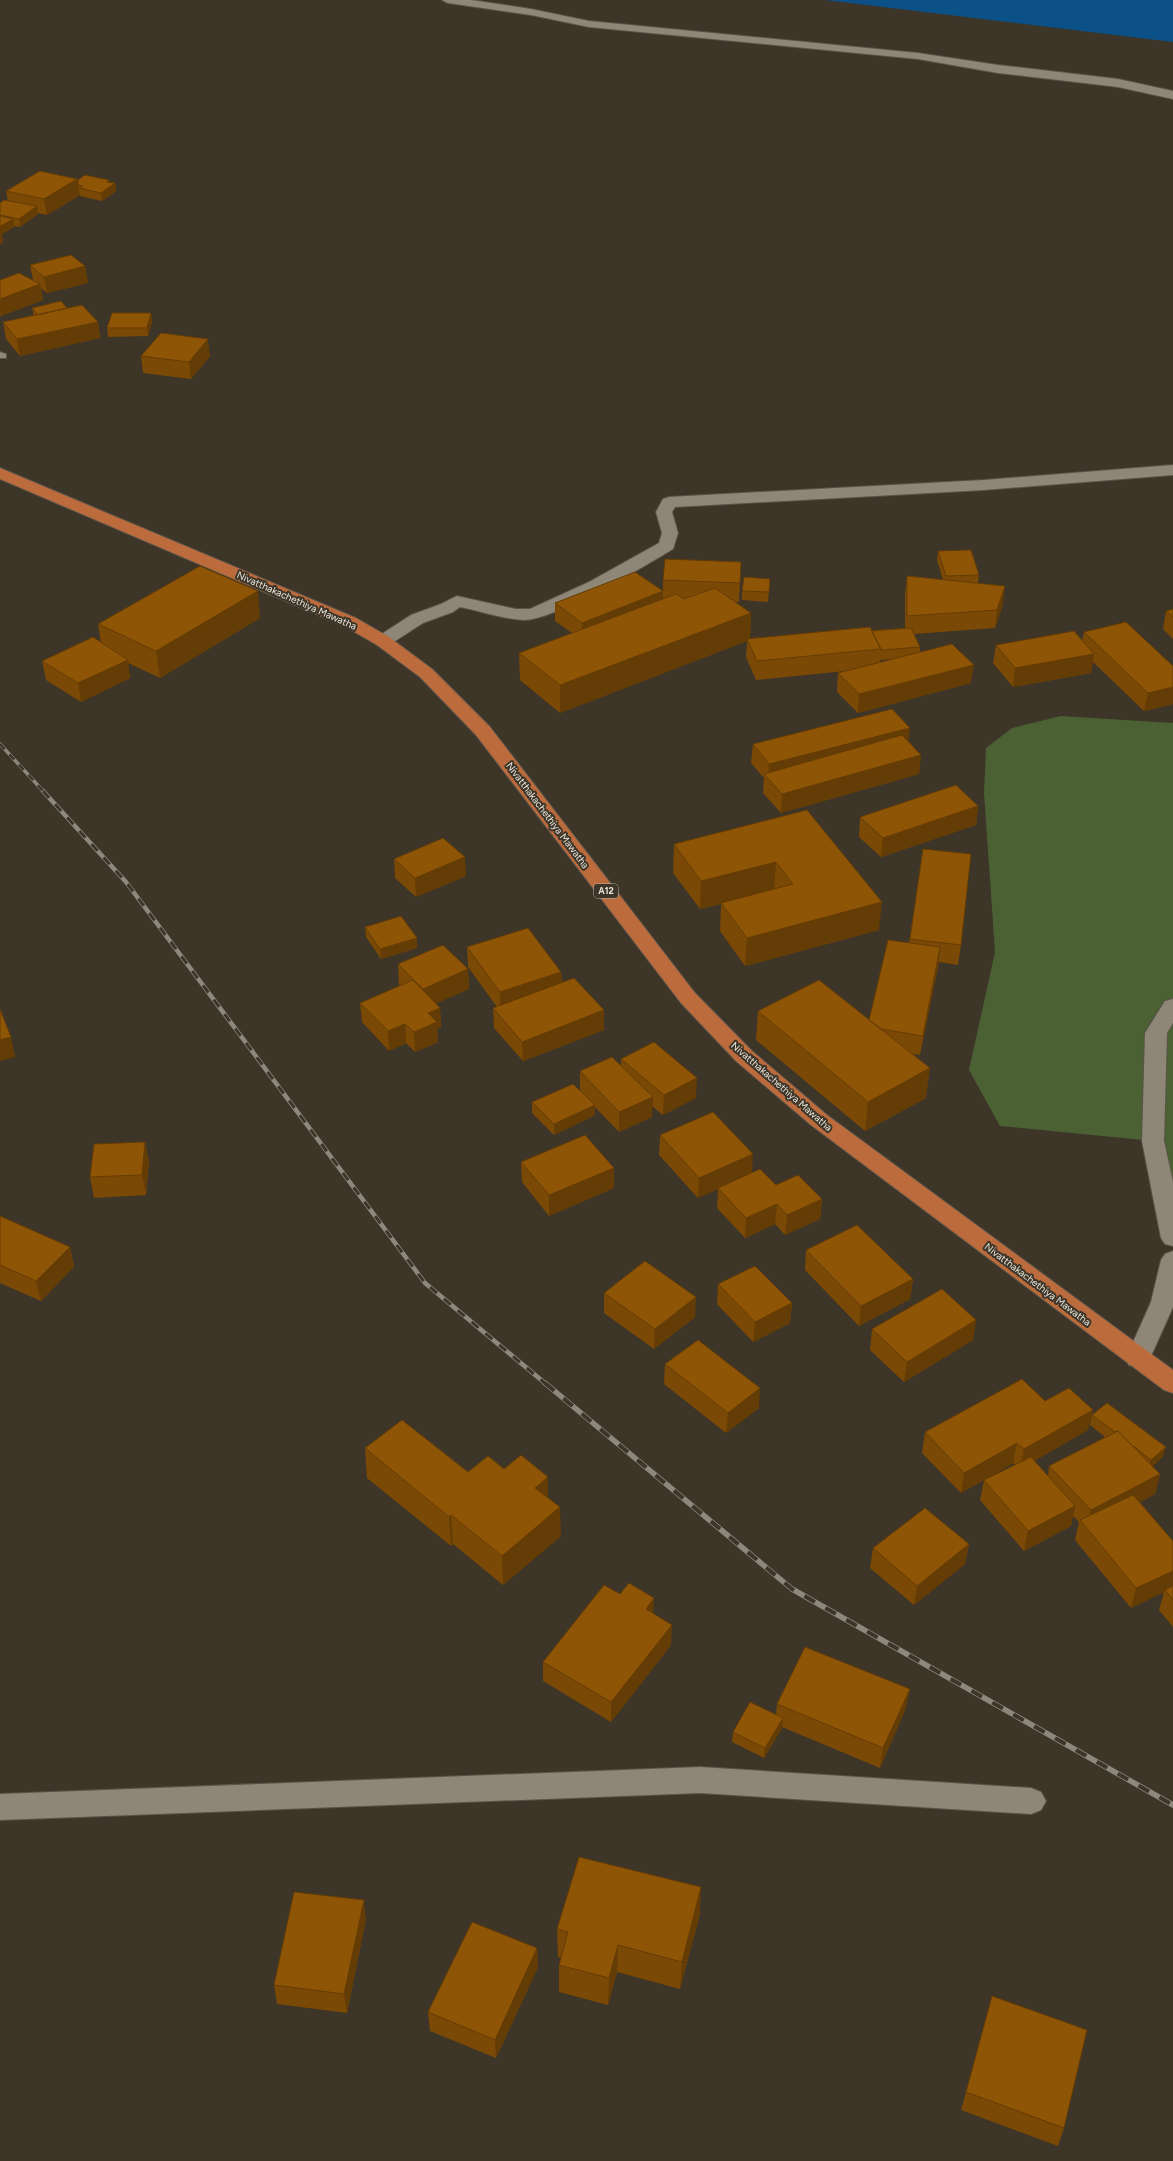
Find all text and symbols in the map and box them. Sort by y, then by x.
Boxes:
street label: Nivatthakachethiya Mawatha [235,568,359,633]
street label: Nivatthakachethiya Mawatha [503,760,592,871]
road number: A12 [594,884,618,898]
street label: Nivatthakachethiya Mawatha [728,1039,835,1134]
street label: Nivatthakachethiya Mawatha [982,1240,1093,1329]

